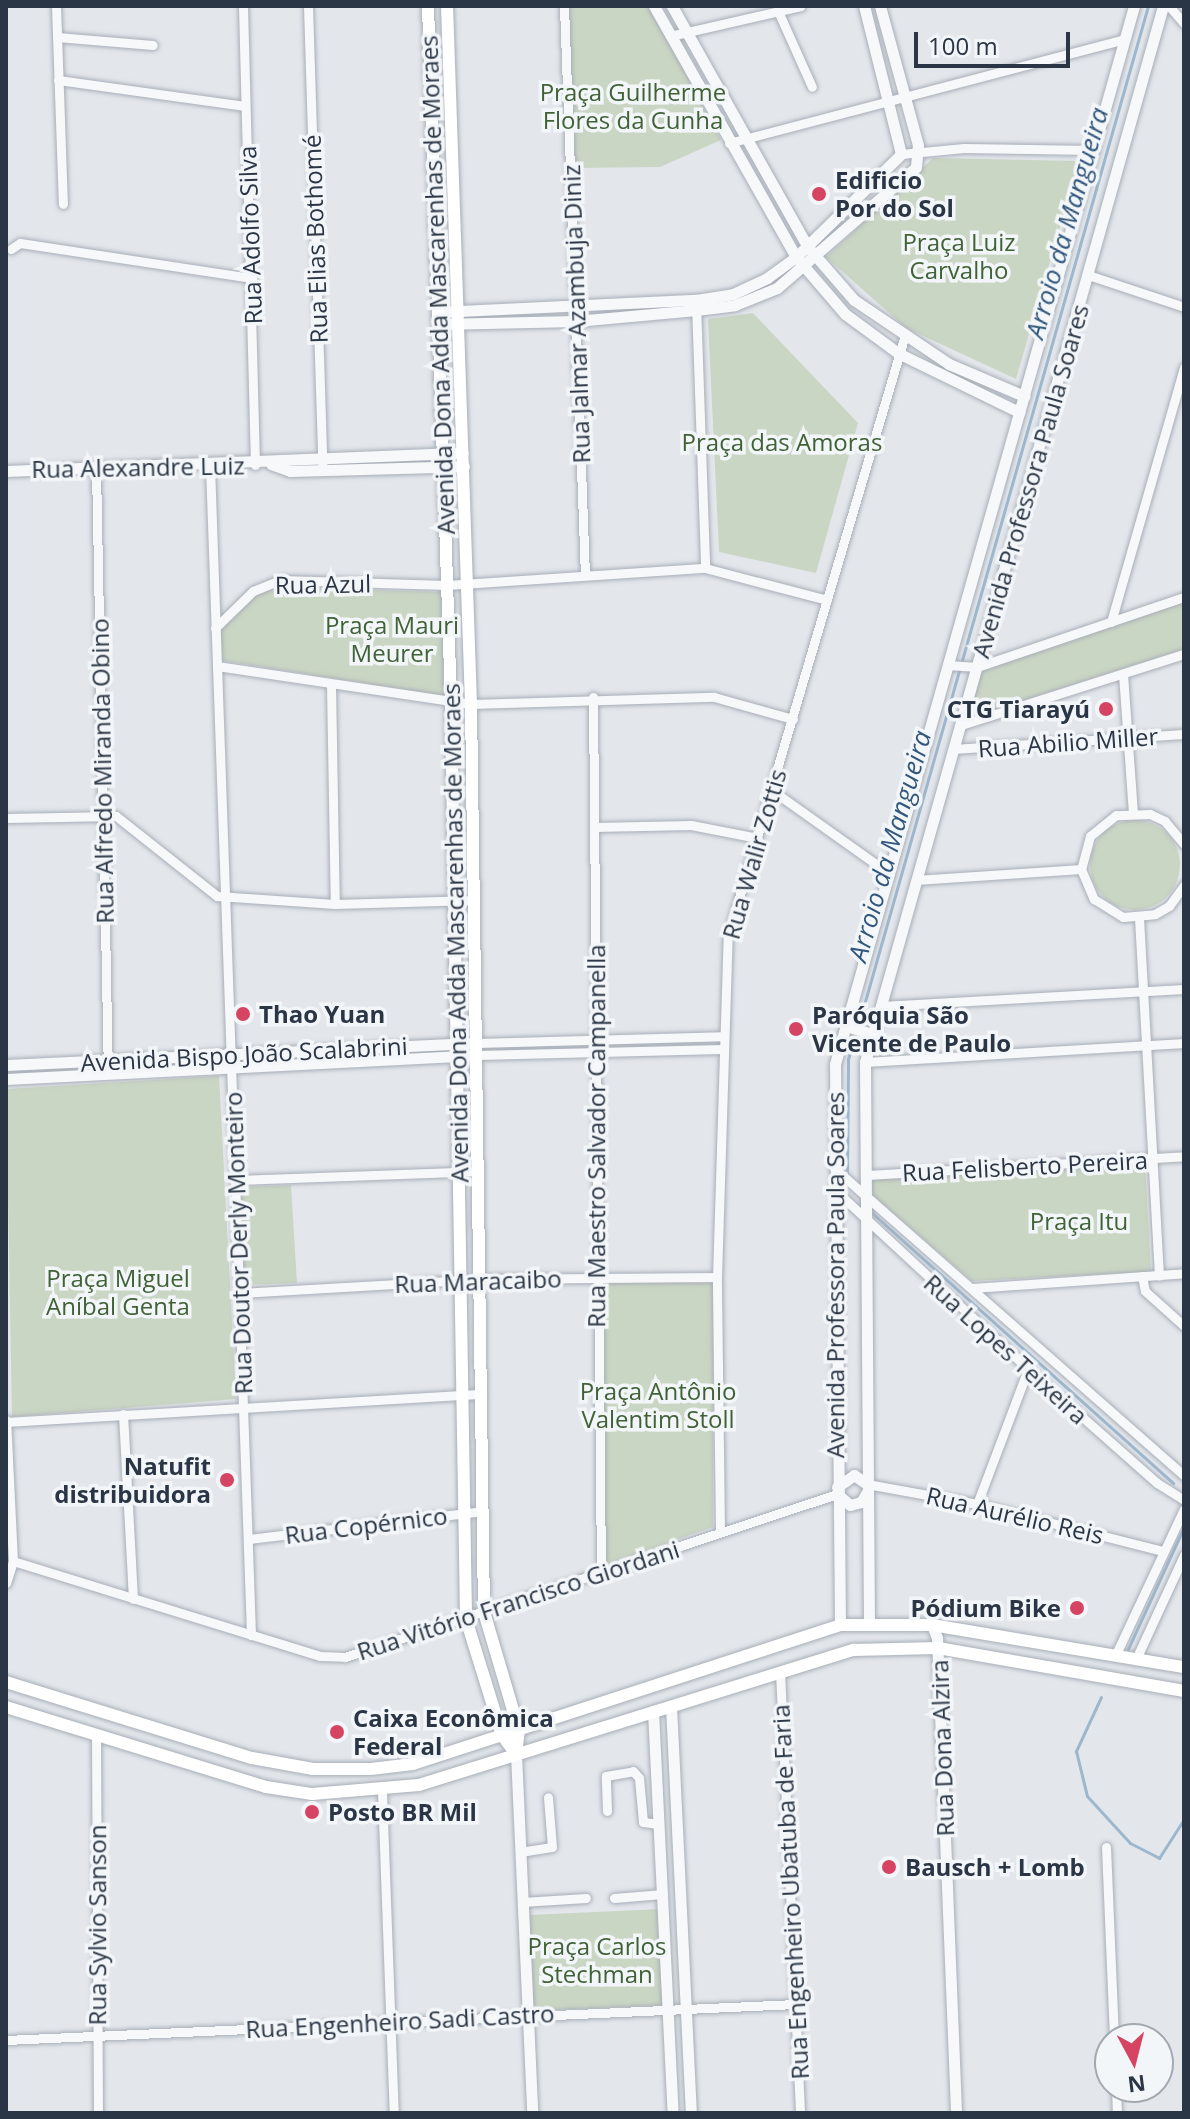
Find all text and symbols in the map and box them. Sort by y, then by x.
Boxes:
scale bar [918,16,1074,66]
text: 100 m [928,29,998,62]
street label: Avenida Dona Adda Mascarenhas de Moraes [414,35,460,535]
park label: Praça Guilherme Flores da Cunha [540,78,726,134]
water label: Arroio da Mangueira [1019,104,1115,342]
street label: Rua Elias Bothomé [297,134,333,344]
street label: Rua Adolfo Silva [232,145,268,325]
street label: Rua Jalmar Azambuja Diniz [556,164,596,464]
place label: Edificio Por do Sol [835,166,954,222]
marker: Edificio Por do Sol [810,185,828,203]
park label: Praça Luiz Carvalho [902,228,1016,284]
street label: Avenida Professora Paula Soares [966,301,1094,661]
park label: Praça das Amoras [682,428,882,456]
street label: Rua Alexandre Luiz [31,451,245,483]
street label: Rua Azul [275,569,371,599]
park label: Praça Mauri Meurer [325,611,459,667]
street label: Rua Alfredo Miranda Obino [85,618,119,924]
street label: Avenida Dona Adda Mascarenhas de Moraes [436,683,474,1183]
place label: CTG Tiarayú [947,695,1090,723]
marker: CTG Tiarayú [1097,700,1115,718]
street label: Rua Abilio Miller [977,721,1159,763]
water label: Arroio da Mangueira [842,727,938,965]
street label: Rua Walir Zottis [716,766,792,942]
street label: Rua Maestro Salvador Campanella [582,944,610,1328]
place label: Thao Yuan [259,1000,385,1028]
place label: Paróquia São Vicente de Paulo [812,1001,1011,1057]
marker: Thao Yuan [234,1005,252,1023]
marker: Paróquia São Vicente de Paulo [787,1020,805,1038]
street label: Avenida Bispo João Scalabrini [80,1031,408,1077]
street label: Rua Doutor Derly Monteiro [218,1091,258,1395]
street label: Avenida Professora Paula Soares [821,1092,849,1458]
street label: Rua Felisberto Pereira [901,1145,1149,1187]
park label: Praça Itu [1030,1207,1128,1235]
park label: Praça Miguel Aníbal Genta [46,1264,190,1320]
street label: Rua Maracaibo [394,1264,562,1298]
street label: Rua Lopes Teixeira [918,1268,1094,1430]
park label: Praça Antônio Valentim Stoll [580,1377,736,1433]
place label: Natufit distribuidora [54,1452,211,1508]
marker: Natufit distribuidora [218,1471,236,1489]
street label: Rua Aurélio Reis [924,1481,1106,1549]
street label: Rua Copérnico [283,1501,449,1549]
street label: Rua Vitório Francisco Giordani [353,1534,683,1666]
place label: Pódium Bike [910,1594,1061,1622]
marker: Pódium Bike [1068,1599,1086,1617]
street label: Rua Dona Alzira [925,1659,959,1837]
place label: Caixa Econômica Federal [353,1704,554,1760]
street label: Rua Engenheiro Ubatuba de Faria [766,1704,814,2080]
marker: Caixa Econômica Federal [328,1723,346,1741]
place label: Posto BR Mil [328,1798,477,1826]
marker: Posto BR Mil [303,1803,321,1821]
street label: Rua Sylvio Sanson [83,1825,111,2025]
place label: Bausch + Lomb [905,1853,1085,1881]
marker: Bausch + Lomb [880,1858,898,1876]
park label: Praça Carlos Stechman [528,1932,666,1988]
street label: Rua Engenheiro Sadi Castro [245,1999,555,2043]
north arrow [1094,2023,1174,2103]
text: N [1126,2069,1147,2101]

